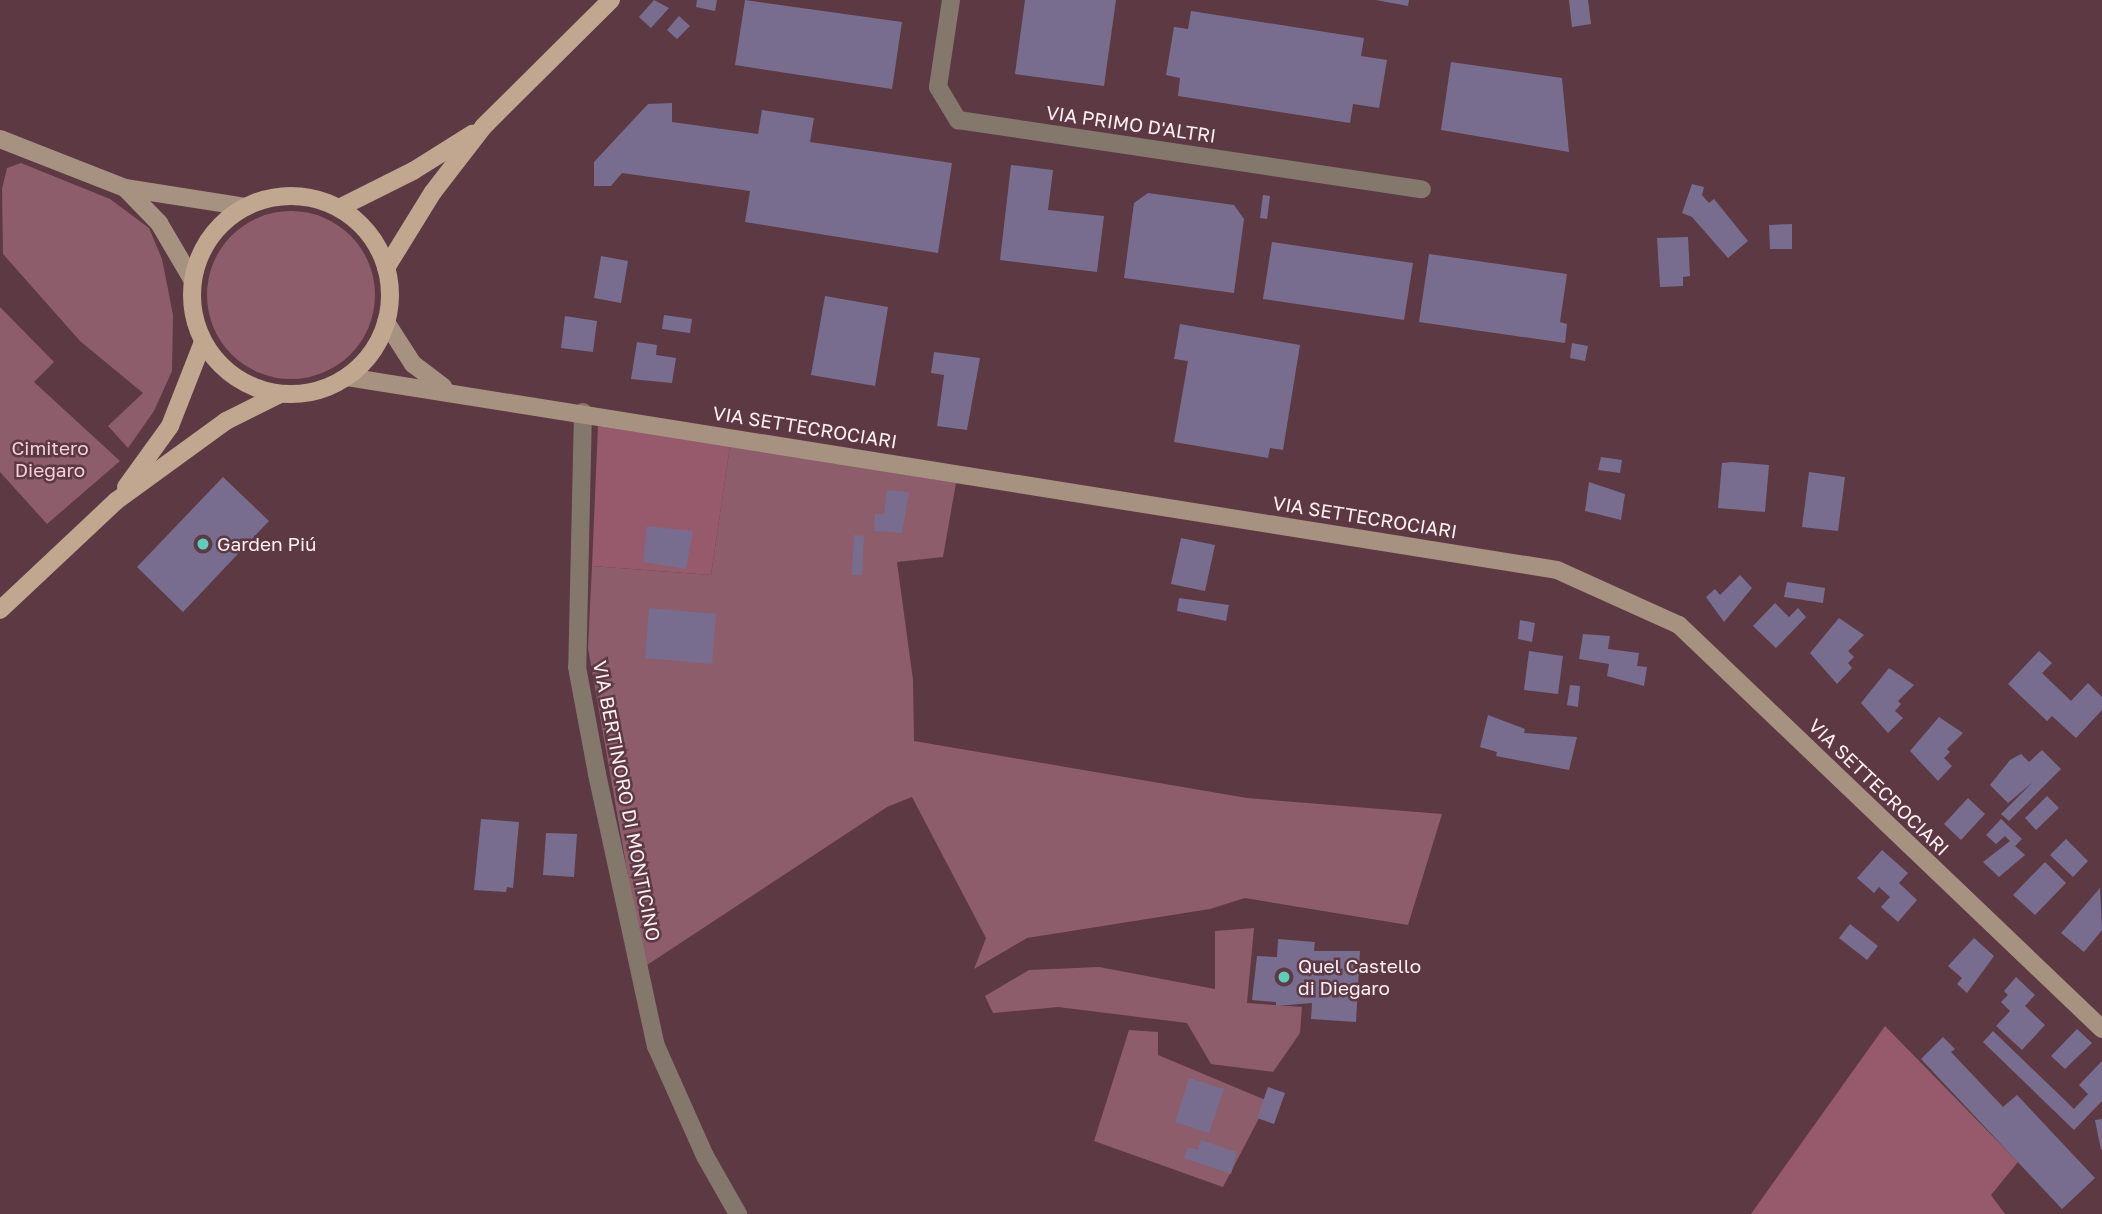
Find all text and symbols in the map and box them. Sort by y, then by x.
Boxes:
street label: VIA PRIMO D'ALTRI [1045,101,1217,147]
street label: VIA SETTECROCIARI [711,401,899,453]
park label: Cimitero Diegaro [11,437,89,481]
street label: VIA SETTECROCIARI [1271,491,1459,543]
place label: Garden Piú [217,533,317,555]
marker: Garden Piú [195,536,211,552]
street label: VIA BERTINORO DI MONTICINO [589,659,665,943]
street label: VIA SETTECROCIARI [1804,714,1954,860]
place label: Quel Castello di Diegaro [1298,955,1421,999]
marker: Quel Castello di Diegaro [1276,969,1292,985]

